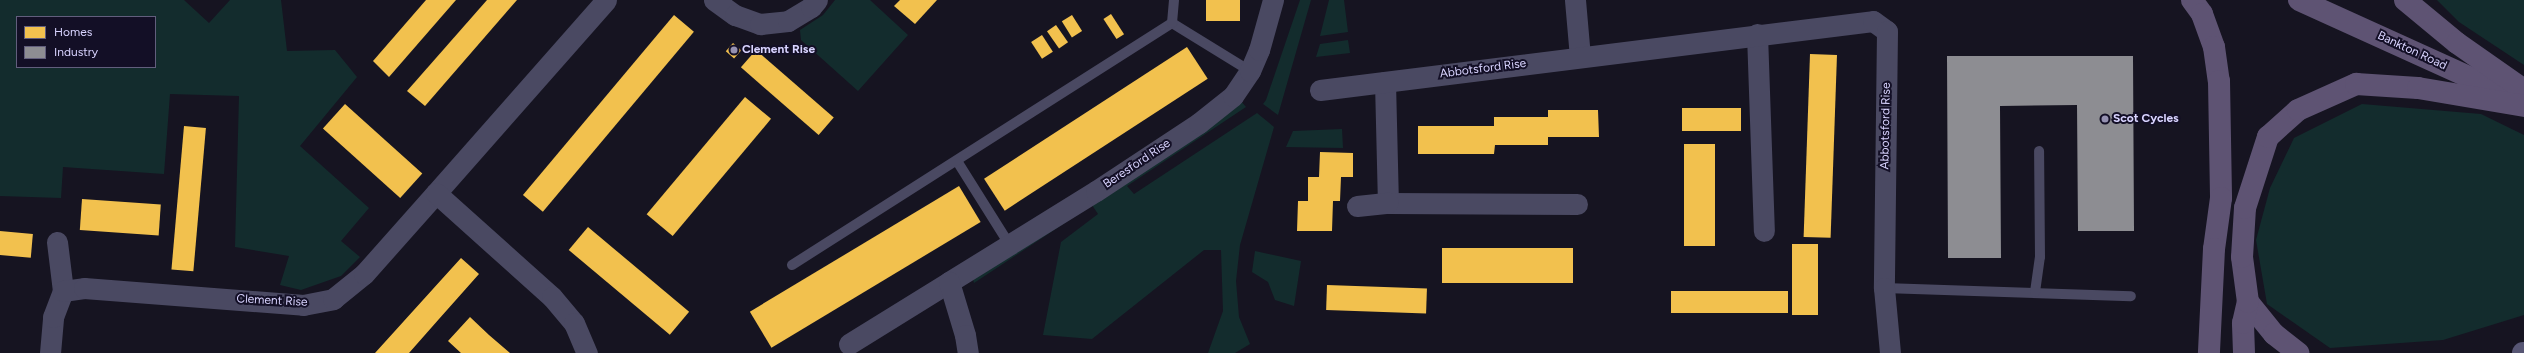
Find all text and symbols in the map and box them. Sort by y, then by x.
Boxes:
legend [16,16,156,68]
text: Homes [54,25,92,39]
street label: Bankton Road [2375,29,2449,73]
place label: Clement Rise [742,43,815,57]
text: Industry [54,45,98,59]
marker: Clement Rise [729,45,739,55]
street label: Abbotsford Rise [1439,57,1527,81]
street label: Abbotsford Rise [1878,82,1894,170]
place label: Scot Cycles [2113,112,2179,126]
marker: Scot Cycles [2100,114,2110,124]
street label: Beresford Rise [1101,136,1173,192]
street label: Clement Rise [236,292,308,310]

